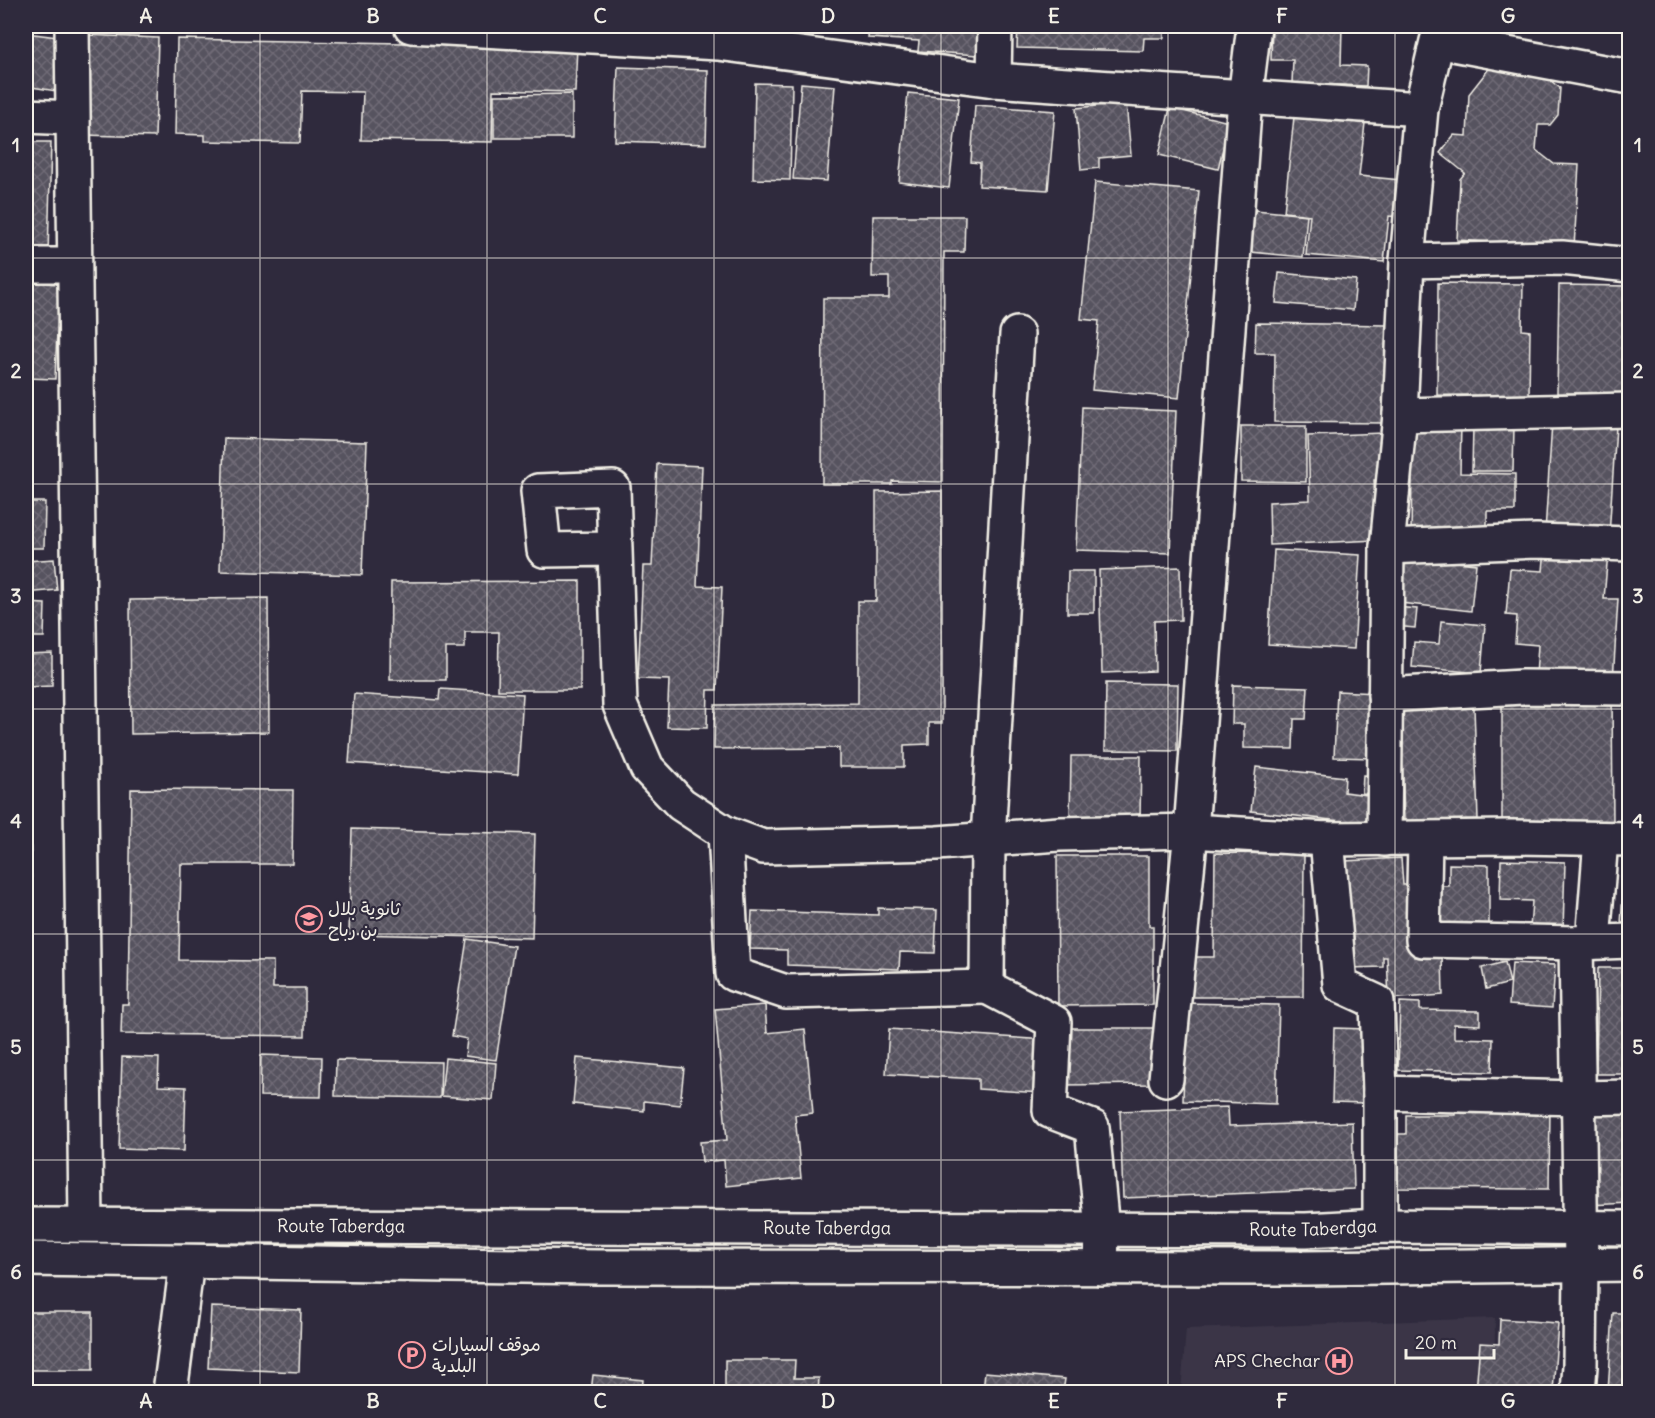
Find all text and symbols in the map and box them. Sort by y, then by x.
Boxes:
text: A [140,3,153,28]
text: B [366,3,380,28]
text: C [593,3,607,28]
text: D [821,3,835,28]
text: E [1048,3,1060,28]
text: F [1276,3,1288,28]
text: G [1501,3,1515,28]
text: 1 [12,132,20,157]
text: 1 [1634,132,1642,157]
text: 2 [11,358,22,383]
text: 2 [1633,358,1644,383]
text: 3 [10,583,22,608]
text: 3 [1632,583,1644,608]
text: 4 [10,808,22,833]
text: 4 [1632,808,1644,833]
place label: ثانوية بلال بن رباح [328,897,401,941]
school or university icon: ثانوية بلال بن رباح [294,904,324,934]
text: 5 [10,1034,22,1059]
text: 5 [1632,1034,1644,1059]
street label: Route Taberdga [277,1214,405,1237]
street label: Route Taberdga [1249,1214,1378,1241]
street label: Route Taberdga [763,1216,891,1239]
text: 6 [10,1259,22,1284]
text: 6 [1632,1259,1644,1284]
scale bar [1406,1322,1494,1360]
text: 20 m [1415,1331,1457,1354]
place label: موقف السيارات البلدية [432,1333,541,1377]
parking icon: موقف السيارات البلدية [397,1340,427,1370]
hospital icon: APS Chechar [1324,1346,1354,1376]
place label: APS Chechar [1214,1349,1321,1372]
text: A [140,1388,153,1413]
text: B [366,1388,380,1413]
text: C [593,1388,607,1413]
text: D [821,1388,835,1413]
text: E [1048,1388,1060,1413]
text: F [1276,1388,1288,1413]
text: G [1501,1388,1515,1413]

